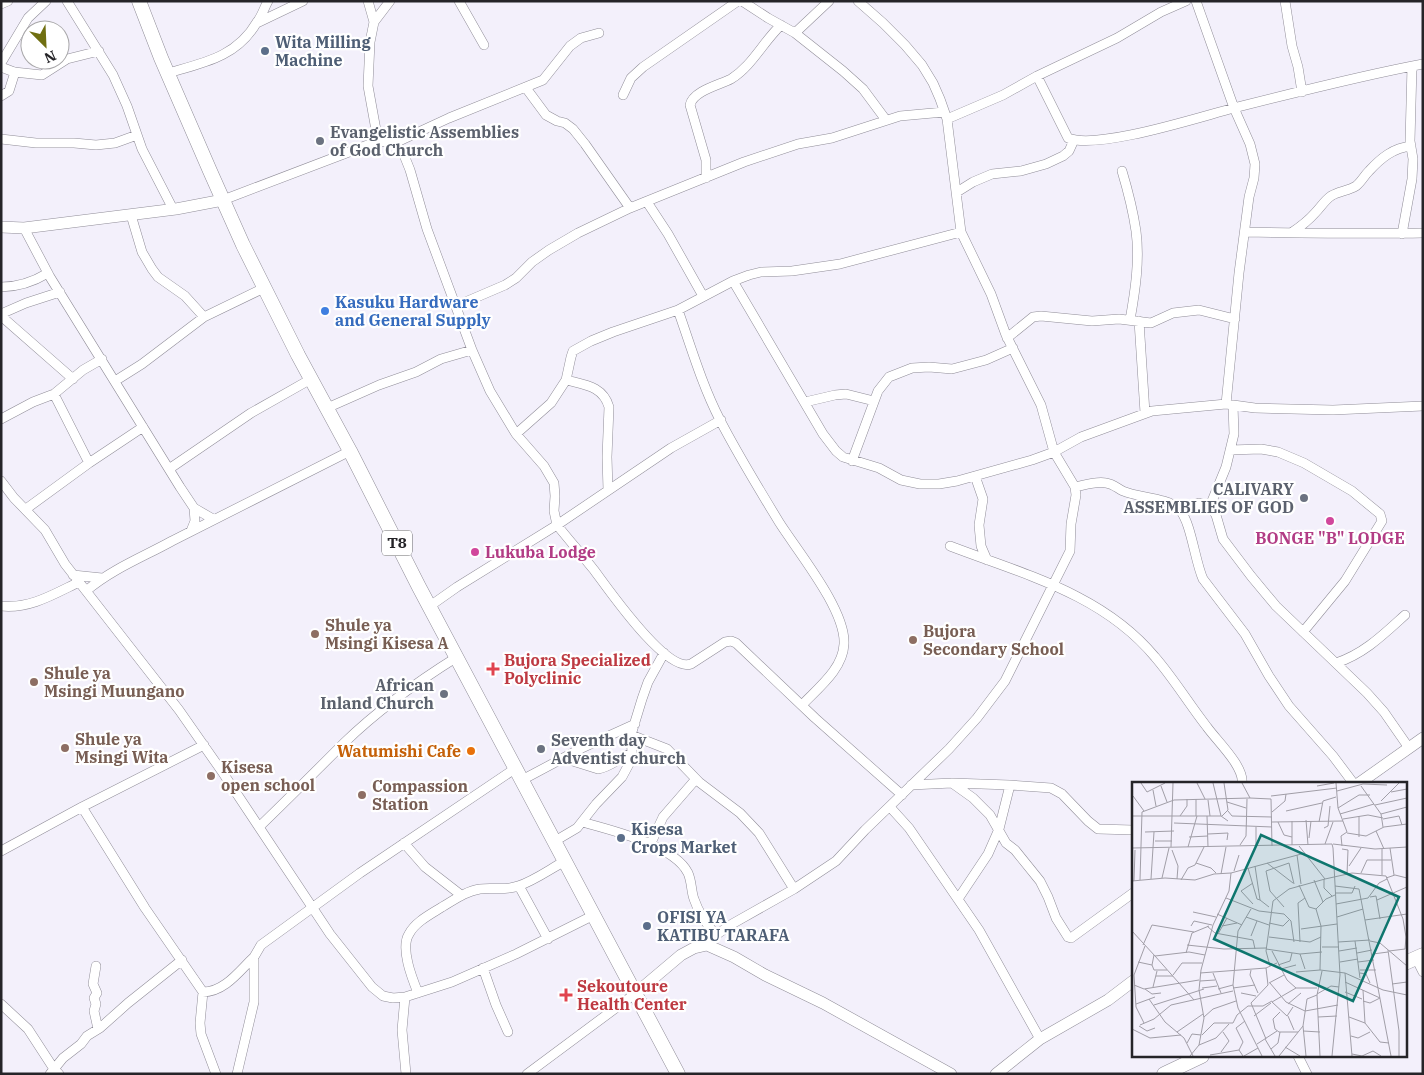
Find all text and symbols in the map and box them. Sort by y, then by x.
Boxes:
north arrow [20,20,70,70]
place label: Wita Milling Machine [275,32,371,70]
marker: Wita Milling Machine [259,45,271,57]
text: N [42,46,59,67]
place label: Evangelistic Assemblies of God Church [330,122,519,160]
marker: Evangelistic Assemblies of God Church [314,135,326,147]
place label: Kasuku Hardware and General Supply [335,292,491,330]
marker: Kasuku Hardware and General Supply [319,305,331,317]
place label: CALIVARY ASSEMBLIES OF GOD [1123,479,1294,517]
marker: CALIVARY ASSEMBLIES OF GOD [1298,492,1310,504]
marker: BONGE "B" LODGE [1324,515,1336,527]
place label: BONGE "B" LODGE [1255,528,1405,548]
road number: T8 [382,530,412,556]
place label: Lukuba Lodge [485,542,596,562]
marker: Lukuba Lodge [469,546,481,558]
place label: Shule ya Msingi Kisesa A [325,615,449,653]
place label: Bujora Secondary School [923,621,1064,659]
marker: Shule ya Msingi Kisesa A [309,628,321,640]
marker: Bujora Secondary School [907,634,919,646]
place label: Bujora Specialized Polyclinic [504,650,651,688]
marker: Bujora Specialized Polyclinic [486,662,500,676]
place label: Shule ya Msingi Muungano [44,663,185,701]
place label: African Inland Church [320,675,434,713]
marker: Shule ya Msingi Muungano [28,676,40,688]
marker: African Inland Church [438,688,450,700]
place label: Shule ya Msingi Wita [75,729,168,767]
place label: Seventh day Adventist church [551,730,686,768]
place label: Watumishi Cafe [337,741,461,761]
marker: Shule ya Msingi Wita [59,742,71,754]
marker: Seventh day Adventist church [535,743,547,755]
marker: Watumishi Cafe [465,745,477,757]
place label: Kisesa open school [221,757,315,795]
marker: Kisesa open school [205,770,217,782]
place label: Compassion Station [372,776,469,814]
inset map [1132,782,1406,1058]
marker: Compassion Station [356,789,368,801]
place label: Kisesa Crops Market [631,819,737,857]
marker: Kisesa Crops Market [615,832,627,844]
place label: OFISI YA KATIBU TARAFA [657,907,789,945]
marker: OFISI YA KATIBU TARAFA [641,920,653,932]
place label: Sekoutoure Health Center [577,976,687,1014]
marker: Sekoutoure Health Center [559,988,573,1002]

